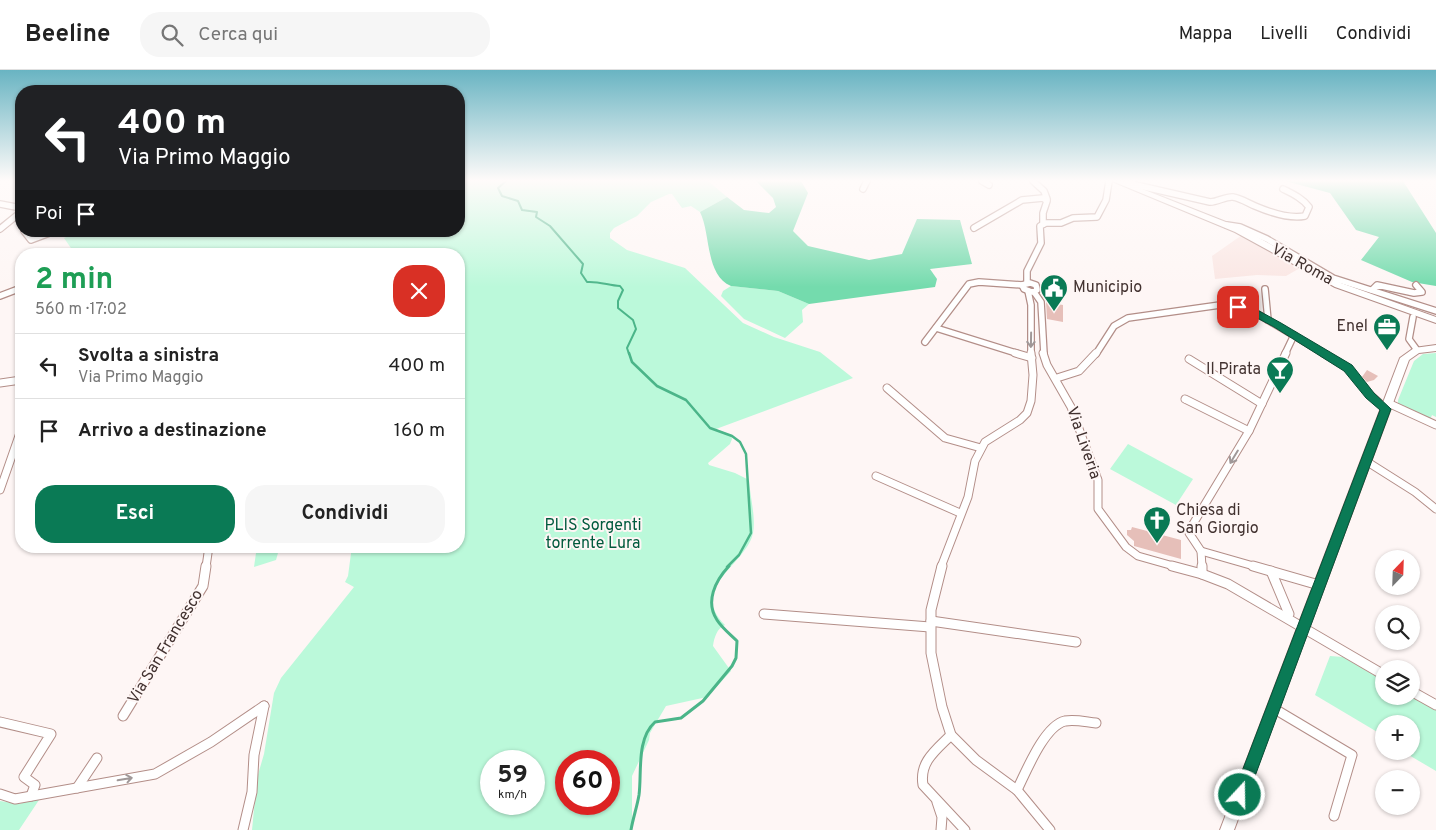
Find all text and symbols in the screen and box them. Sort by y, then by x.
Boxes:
search box [140,12,490,57]
text: Beeline [25,20,110,50]
icon: search [158,21,186,49]
text: Cerca qui [198,23,278,47]
text: Mappa [1179,23,1232,46]
text: Livelli [1260,23,1308,46]
text: Condividi [1336,23,1411,46]
text: 400 m [118,102,226,146]
icon: left [35,105,100,170]
text: Via Primo Maggio [118,145,290,172]
icon: arrive [72,200,100,228]
text: Poi [35,202,62,226]
street label: Via Roma [1267,240,1337,290]
text: 2 min [35,262,113,299]
button: close [393,265,445,317]
public building icon: Municipio [1039,273,1069,312]
place label: Municipio [1073,278,1142,298]
pin [1217,286,1259,328]
icon: arrive [1224,293,1252,321]
text: 560 m · 17:02 [35,300,127,320]
office icon: Enel [1372,312,1402,351]
place label: Enel [1336,317,1368,337]
one-way arrow [1026,332,1035,348]
text: Svolta a sinistra [78,344,219,368]
icon: left [35,352,63,380]
text: 400 m [388,354,445,378]
bar icon: Il Pirata [1265,355,1295,394]
place label: Il Pirata [1206,360,1261,380]
text: Via Primo Maggio [78,368,203,388]
street label: Via Liveria [1061,404,1105,482]
icon: arrive [35,417,63,445]
text: Arrivo a destinazione [78,419,267,443]
text: 160 m [394,419,445,443]
one-way arrow [1228,449,1238,463]
button: Esci [35,485,235,543]
button: Condividi [245,485,445,543]
place label: Chiesa di San Giorgio [1176,501,1259,539]
church icon: Chiesa di San Giorgio [1142,505,1172,544]
park label: PLIS Sorgenti torrente Lura [544,516,642,554]
north arrow [1375,550,1420,595]
map controls [1375,550,1420,815]
street label: Via San Francesco [124,586,208,708]
button: search [1375,605,1420,650]
button: layers [1375,660,1420,705]
button: + [1375,715,1420,760]
speed limit sign: 60 [555,750,620,815]
text: 59 [497,760,528,792]
position arrow [1213,768,1265,820]
button: − [1375,770,1420,815]
one-way arrow [117,774,133,784]
text: km/h [498,787,527,803]

